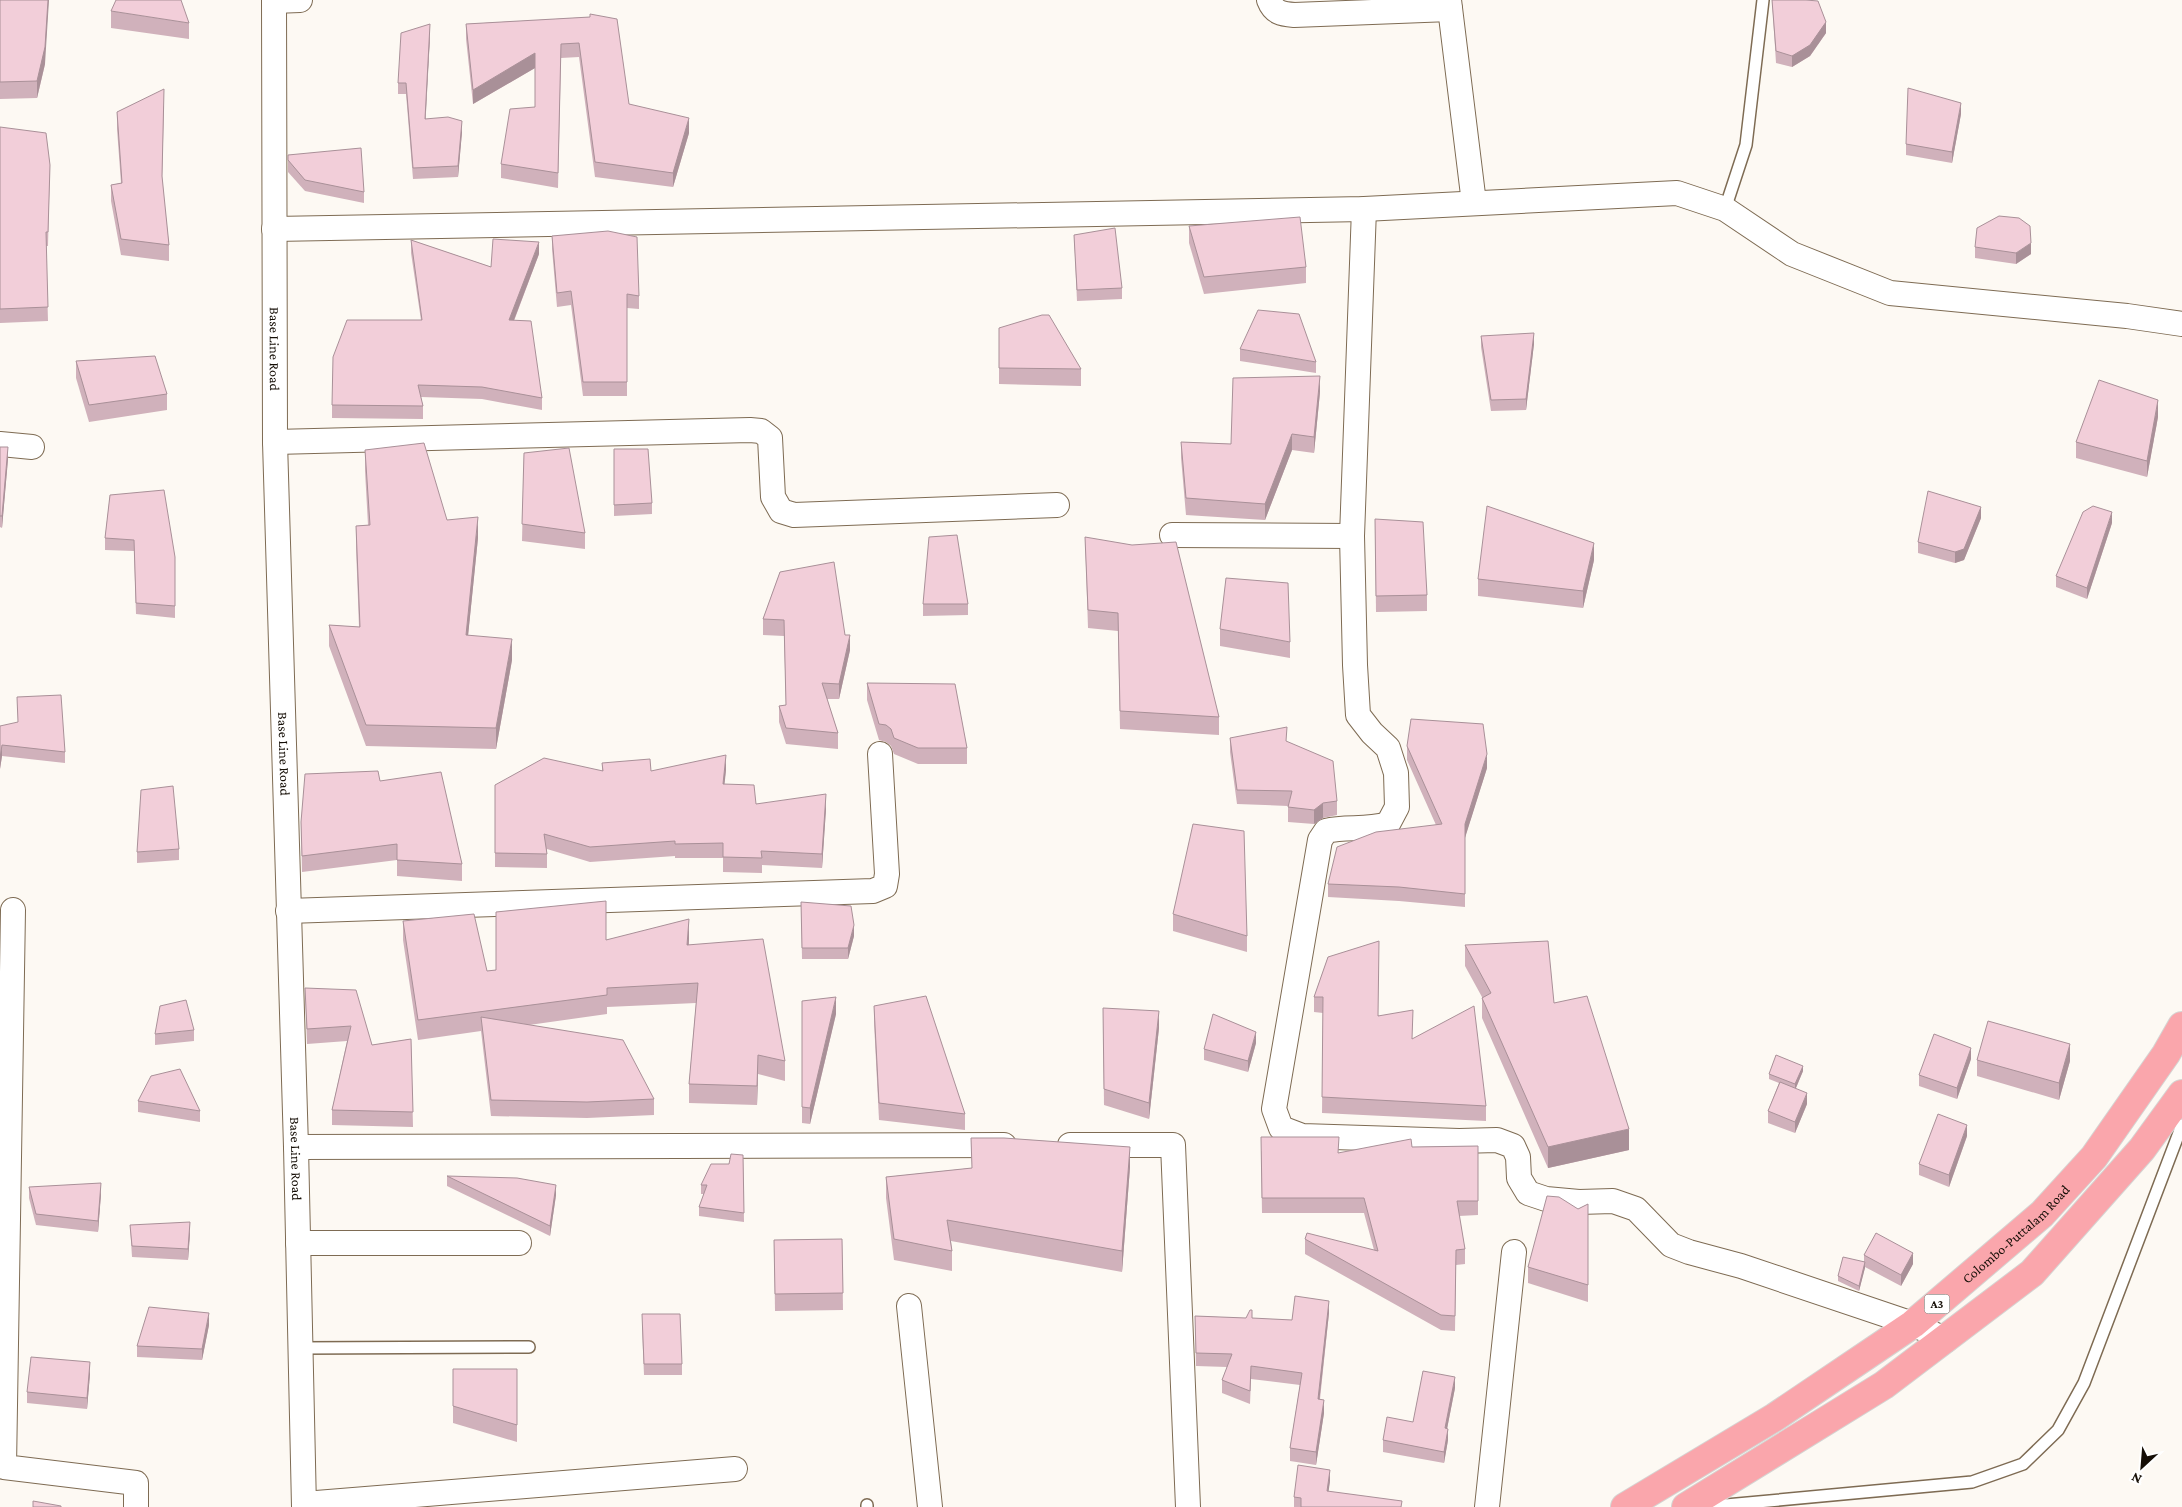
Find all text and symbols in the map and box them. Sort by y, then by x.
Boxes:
street label: Base Line Road [267,307,283,392]
street label: Base Line Road [275,712,294,797]
street label: Base Line Road [287,1117,305,1201]
street label: Colombo-Puttalam Road [1959,1181,2073,1287]
road number: A3 [1924,1295,1950,1314]
north arrow [2117,1442,2167,1492]
text: N [2128,1469,2144,1488]

